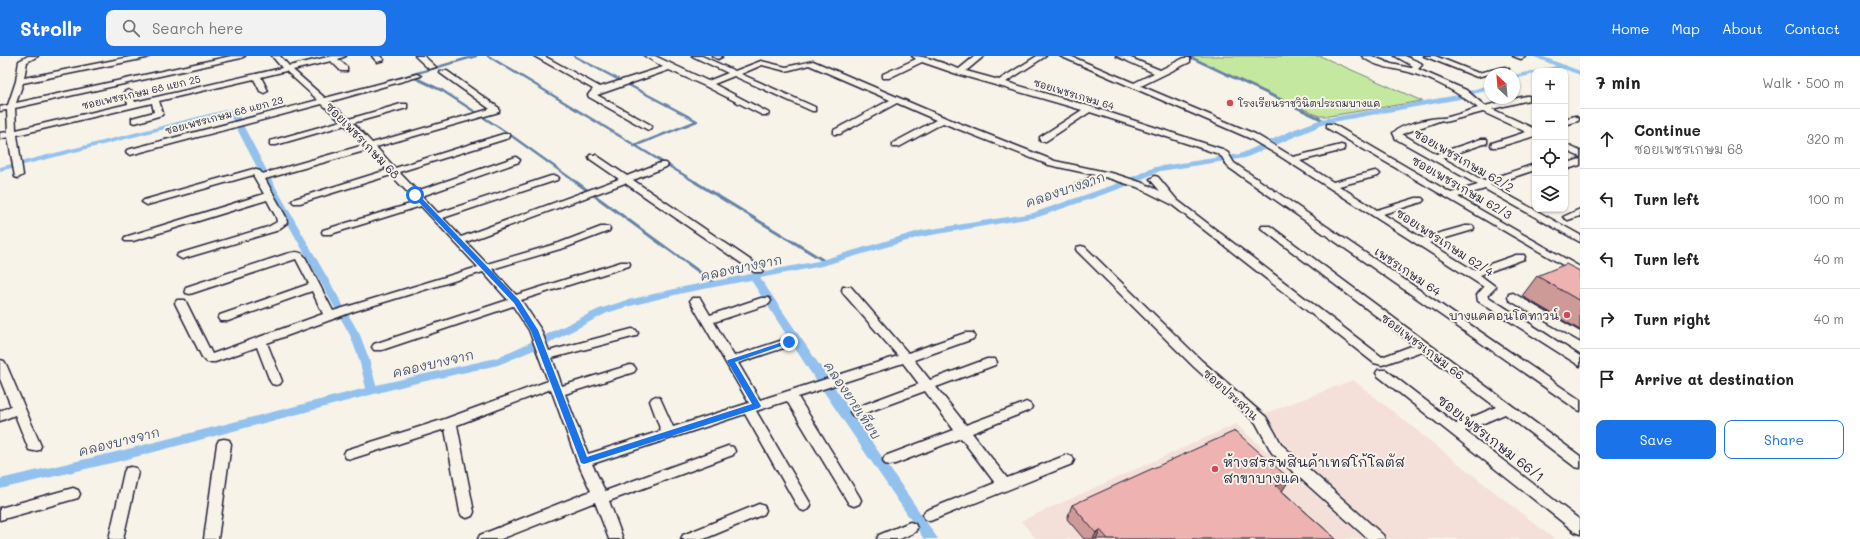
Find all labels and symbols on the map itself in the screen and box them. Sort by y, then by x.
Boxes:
north arrow [1484,68,1520,104]
street label: ซอยเพชรเกษม 68 แยก 25 [80,71,202,112]
street label: ซอยเพชรเกษม 64 [1032,75,1116,113]
street label: ซอยเพชรเกษม 68 แยก 23 [163,92,285,137]
place label: โรงเรียนราชวินิตประถมบางแค [1237,96,1380,110]
street label: ซอยเพชรเกษม 68 [322,98,404,182]
marker: โรงเรียนราชวินิตประถมบางแค [1225,98,1235,108]
street label: ซอยเพชรเกษม 62/2 [1411,125,1517,195]
street label: ซอยเพชรเกษม 62/3 [1409,152,1515,222]
water label: คลองบางจาก [1023,167,1107,211]
route start [406,186,424,204]
street label: ซอยเพชรเกษม 62/4 [1393,204,1497,280]
street label: เพชรเกษม 64 [1372,243,1444,299]
water label: คลองบางจาก [699,250,783,284]
place label: บางแคคอนโดทาวน์ [1449,307,1560,323]
street label: ซอยเพชรเกษม 66 [1378,309,1468,383]
marker: บางแคคอนโดทาวน์ [1562,310,1572,320]
route end [780,333,798,351]
water label: คลองบางจาก [391,345,475,381]
water label: คลองยายเทียบ [821,358,886,443]
street label: ซอยประสาน [1200,365,1263,424]
street label: ซอยเพชรเกษม 66/1 [1434,390,1548,486]
water label: คลองบางจาก [77,423,161,459]
place label: ห้างสรรพสินค้าเทสโก้โลตัส สาขาบางแค [1223,452,1405,487]
marker: ห้างสรรพสินค้าเทสโก้โลตัส สาขาบางแค [1210,464,1220,474]

